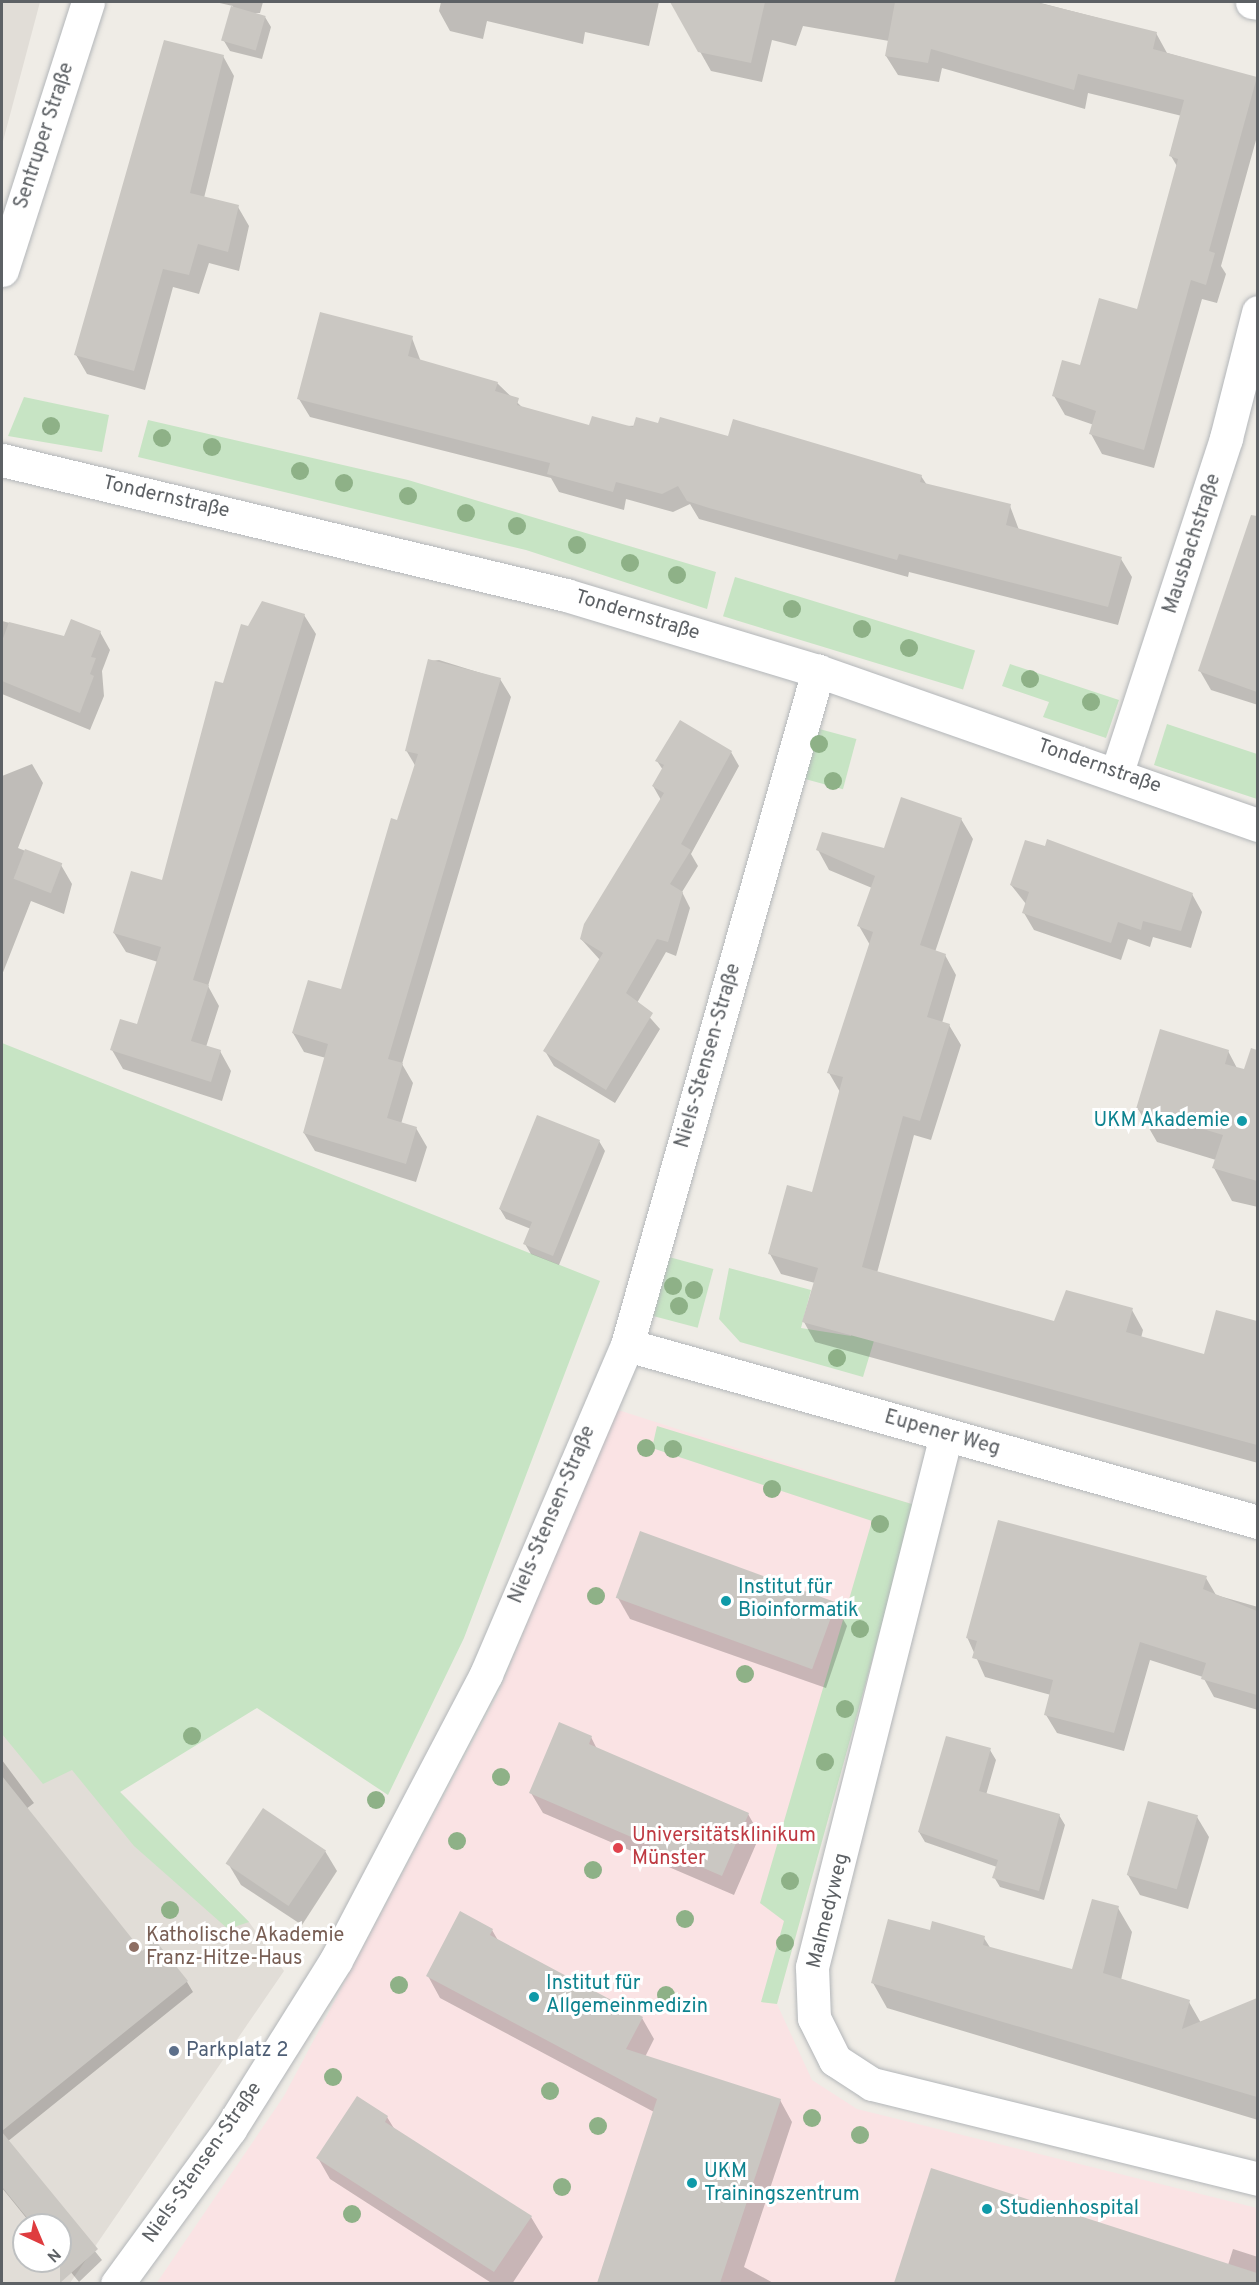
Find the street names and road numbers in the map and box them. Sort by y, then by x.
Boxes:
street label: Sentruper Straße [10,60,80,212]
street label: Mausbachstraße [1159,471,1227,617]
street label: Tondernstraße [100,472,232,524]
street label: Tondernstraße [572,586,702,646]
street label: Tondernstraße [1034,735,1164,799]
street label: Niels-Stensen-Straße [671,961,747,1151]
street label: Eupener Weg [881,1406,1003,1462]
street label: Niels-Stensen-Straße [505,1422,601,1608]
street label: Malmedyweg [803,1851,855,1971]
street label: Niels-Stensen-Straße [138,2078,268,2248]

